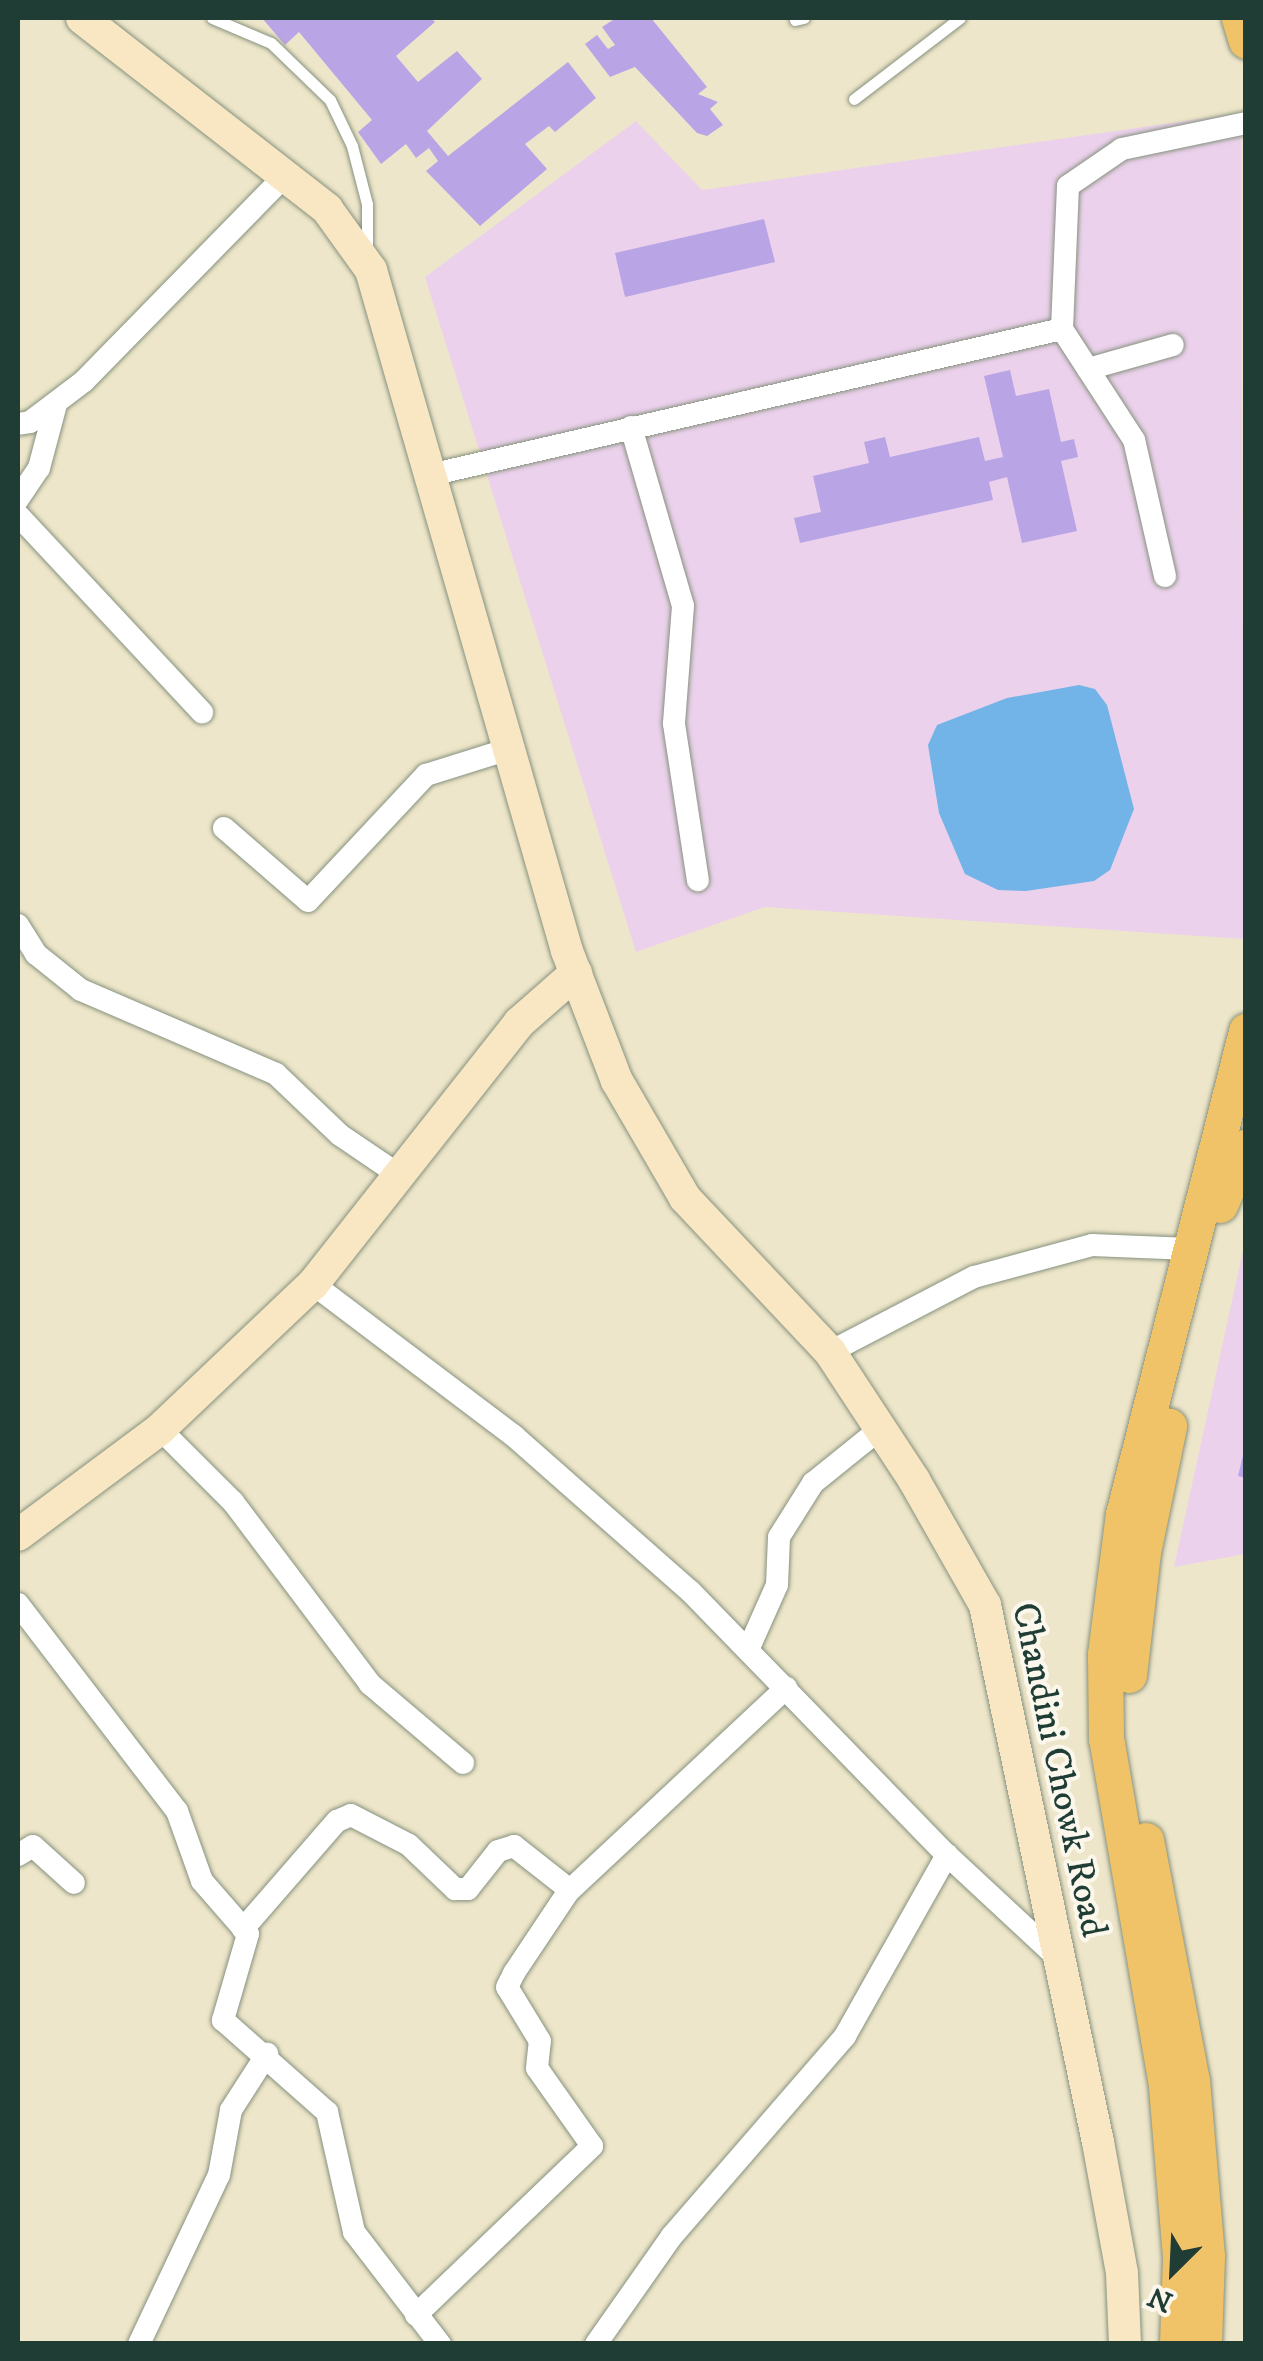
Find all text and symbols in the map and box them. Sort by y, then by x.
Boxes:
street label: Chandini Chowk Road [1000,1599,1116,1941]
north arrow [1123,2221,1223,2321]
text: N [1143,2278,1178,2320]

